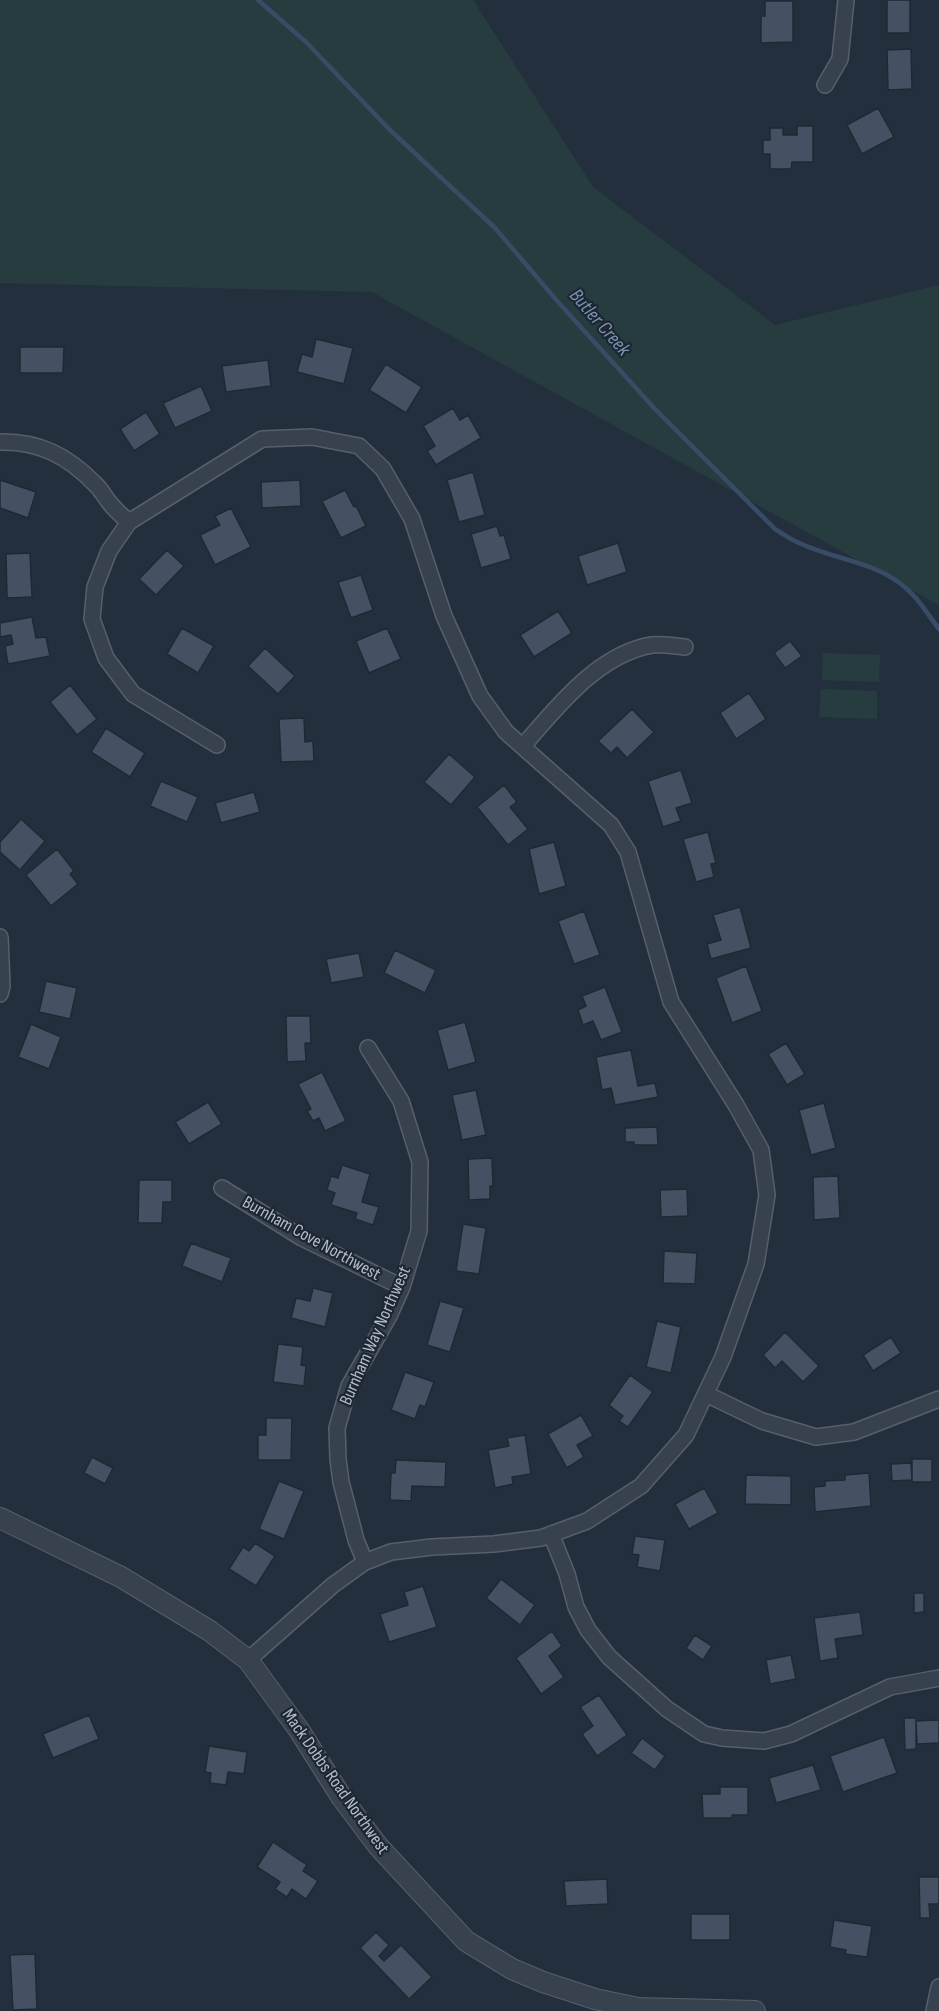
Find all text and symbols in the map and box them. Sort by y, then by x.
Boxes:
water label: Butler Creek [563,285,635,361]
street label: Burnham Cove Northwest [238,1192,384,1286]
street label: Burnham Way Northwest [336,1263,416,1409]
street label: Mack Dobbs Road Northwest [277,1705,393,1859]

